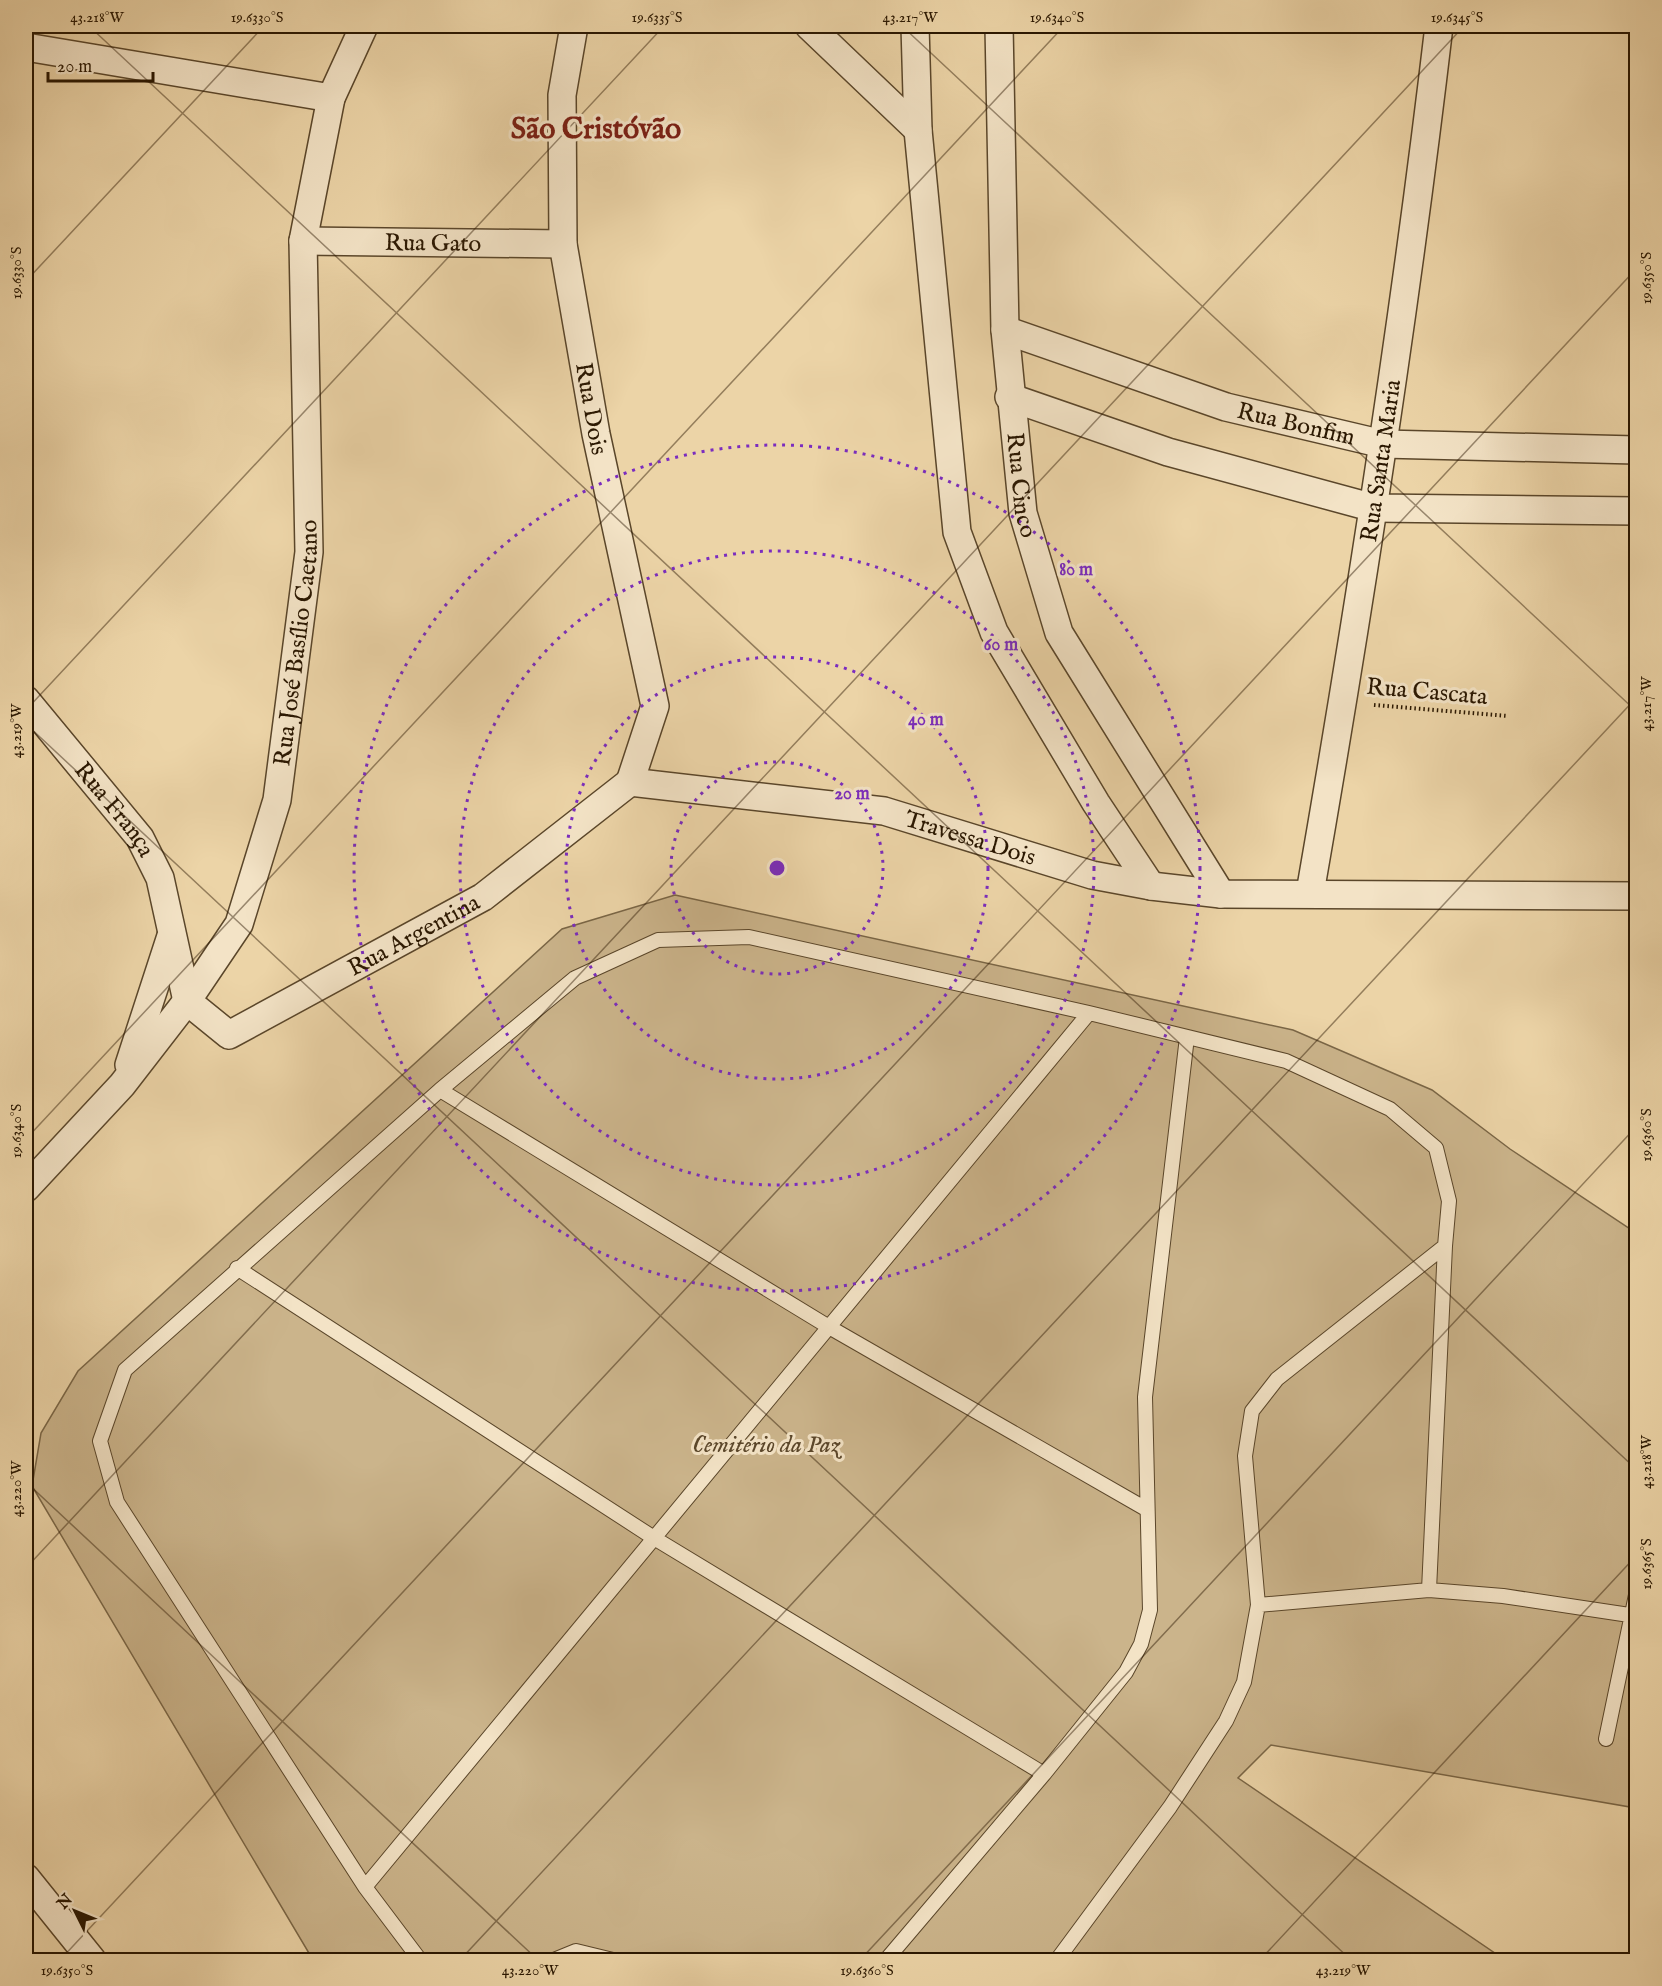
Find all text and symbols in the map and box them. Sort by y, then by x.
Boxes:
text: 43.218°W [70,8,125,27]
text: 19.6330°S [231,8,283,27]
text: 19.6335°S [632,8,682,27]
text: 43.217°W [883,8,938,27]
text: 19.6340°S [1030,8,1084,27]
text: 19.6345°S [1431,8,1483,27]
scale bar [48,45,153,83]
text: 20 m [57,56,92,79]
district label: São Cristóvão [511,111,681,149]
street label: Rua Gato [384,228,482,260]
text: 19.6330°S [7,247,26,299]
text: 19.6350°S [1637,252,1656,304]
street label: Rua Dois [567,360,614,458]
street label: Rua Santa Maria [1354,377,1409,544]
street label: Rua Bonfim [1234,396,1358,454]
street label: Rua Cinco [998,431,1044,542]
street label: Rua José Basílio Caetano [268,519,326,768]
text: 80 m [1059,559,1093,582]
text: 60 m [984,634,1018,657]
street label: Rua Cascata [1365,672,1489,713]
text: 43.217°W [1637,676,1656,731]
text: 43.219°W [7,703,26,758]
text: 40 m [908,709,944,732]
street label: Rua França [66,756,161,863]
text: 20 m [834,783,870,806]
street label: Travessa Dois [901,804,1039,874]
centre of rings [767,858,787,878]
street label: Rua Argentina [343,887,486,985]
text: 19.6340°S [7,1104,26,1158]
text: 19.6360°S [1637,1108,1656,1162]
park label: Cemitério da Paz [692,1430,843,1461]
text: 43.218°W [1637,1434,1656,1489]
text: 43.220°W [7,1460,26,1517]
text: 19.6365°S [1637,1538,1656,1590]
north arrow [45,1881,105,1941]
text: N [53,1890,78,1915]
text: 19.6350°S [41,1961,93,1980]
text: 43.220°W [502,1961,559,1980]
text: 19.6360°S [840,1961,894,1980]
text: 43.219°W [1316,1961,1371,1980]

